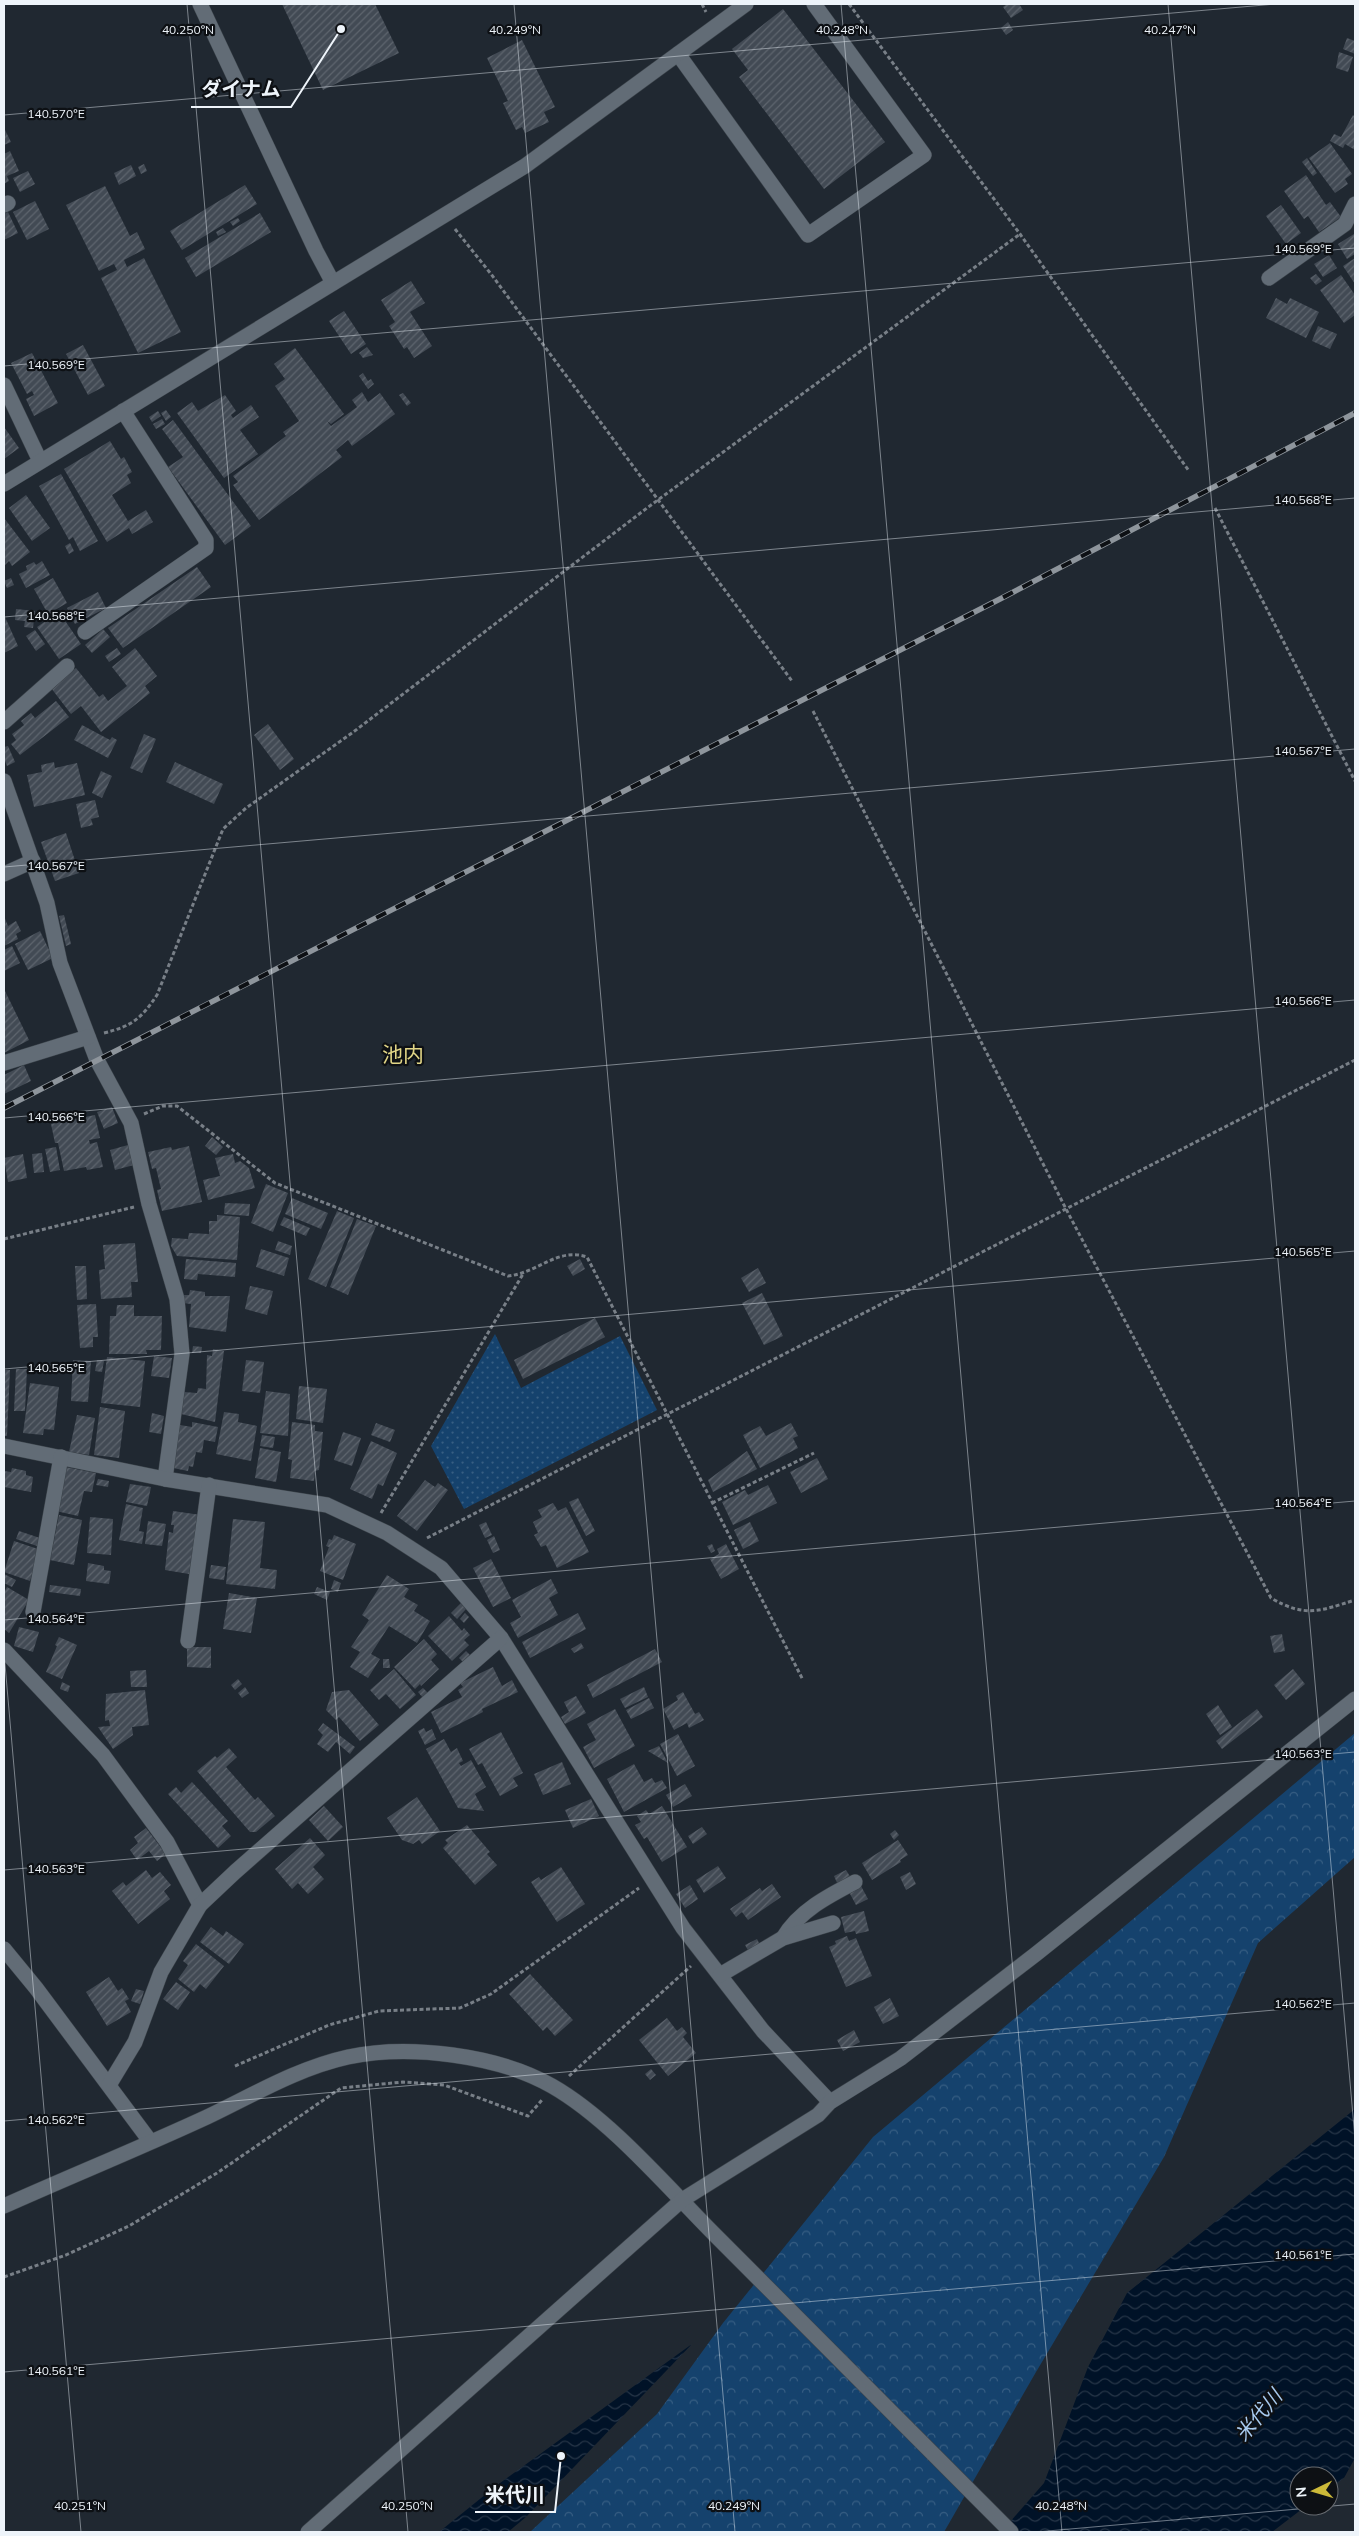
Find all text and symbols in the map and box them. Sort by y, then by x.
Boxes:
text: 40.250°N [162,22,214,37]
text: 40.249°N [489,22,541,37]
text: 40.248°N [816,22,868,37]
text: 40.247°N [1144,22,1196,37]
callout: ダイナム [191,72,291,107]
text: ダイナム [202,76,281,101]
text: 140.570°E [27,106,85,121]
text: 140.569°E [1274,241,1332,256]
text: 140.569°E [27,357,85,372]
text: 140.568°E [1274,492,1332,507]
text: 140.568°E [27,608,85,623]
text: 140.567°E [1274,743,1332,758]
text: 140.567°E [27,858,85,873]
text: 140.566°E [1274,993,1332,1008]
district label: 池内 [382,1041,424,1067]
text: 140.566°E [27,1109,85,1124]
text: 140.565°E [1274,1244,1332,1259]
text: 140.565°E [27,1360,85,1375]
text: 140.564°E [1274,1495,1332,1510]
text: 140.564°E [27,1611,85,1626]
text: 140.563°E [1274,1746,1332,1761]
text: 140.563°E [27,1861,85,1876]
text: 140.562°E [1274,1996,1332,2011]
text: 140.562°E [27,2112,85,2127]
text: 140.561°E [1274,2247,1332,2262]
text: 140.561°E [27,2363,85,2378]
water label: 米代川 [1229,2382,1288,2446]
north arrow [1289,2466,1339,2516]
callout: 米代川 [475,2477,555,2512]
text: 米代川 [485,2482,545,2507]
text: N [1292,2486,1310,2498]
text: 40.251°N [54,2498,106,2513]
text: 40.250°N [381,2498,433,2513]
text: 40.249°N [708,2498,760,2513]
text: 40.248°N [1035,2498,1087,2513]

